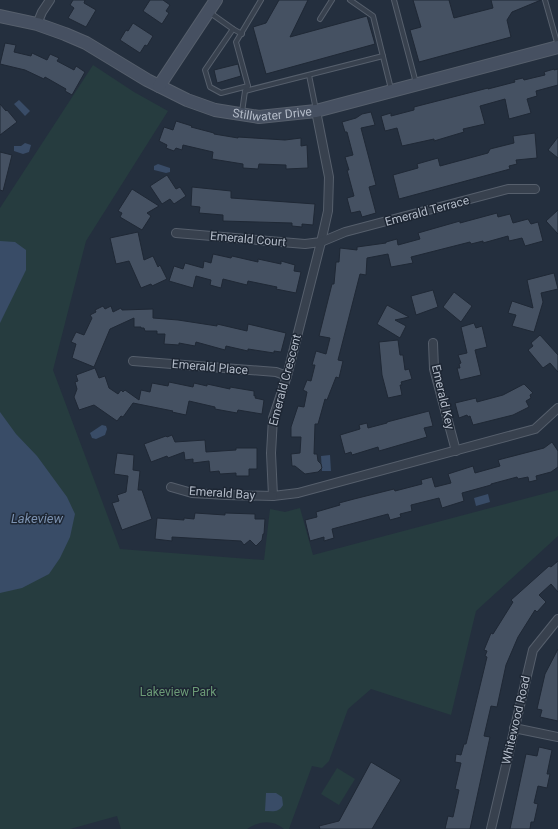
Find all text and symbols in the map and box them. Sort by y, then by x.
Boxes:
street label: Stillwater Drive [232,104,313,124]
street label: Emerald Terrace [383,193,471,229]
street label: Emerald Court [209,229,287,249]
street label: Emerald Crescent [266,333,304,427]
street label: Emerald Place [171,357,249,377]
street label: Emerald Key [429,363,457,431]
street label: Emerald Bay [188,484,256,502]
water label: Lakeview [11,511,63,526]
street label: Whitewood Road [499,674,533,766]
park label: Lakeview Park [140,685,217,699]

